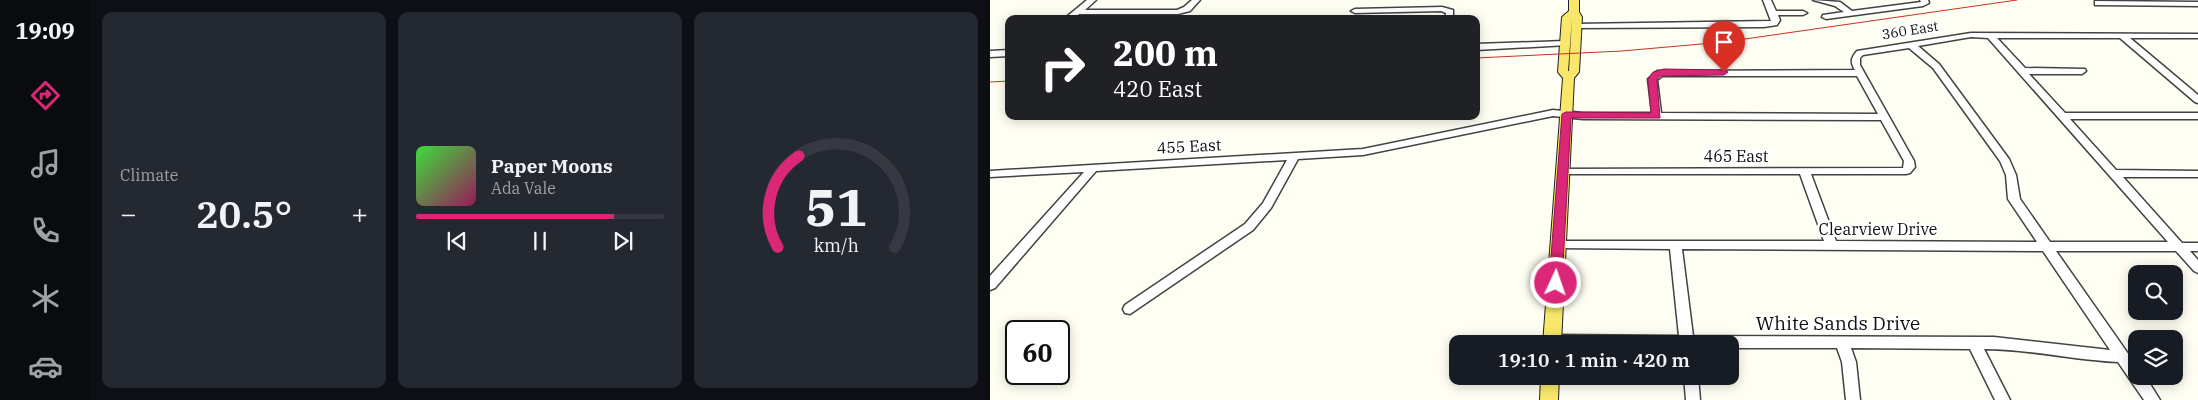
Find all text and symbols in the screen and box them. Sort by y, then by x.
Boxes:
text: 19:09 [15,16,75,45]
street label: 360 East [1881,17,1939,43]
pin [1703,21,1745,72]
icon: arrive [1710,28,1738,56]
text: 200 m [1113,30,1218,76]
icon: right [1030,35,1095,100]
text: 420 East [1113,74,1202,103]
icon: directions [28,78,63,113]
street label: 455 East [1156,134,1222,158]
icon: music [28,146,63,181]
street label: 465 East [1704,146,1769,166]
text: Paper Moons [491,154,613,178]
text: Climate [120,165,178,185]
text: 51 [805,173,867,240]
text: Ada Vale [491,178,556,198]
text: 20.5° [196,189,292,238]
text: − [120,195,137,232]
text: + [351,195,368,232]
icon: phone [28,213,63,248]
street label: Clearview Drive [1819,219,1937,239]
icon: previous [443,227,471,255]
icon: pause [526,227,554,255]
icon: next [609,227,637,255]
text: km/h [813,234,859,257]
position arrow [1529,256,1581,308]
map controls [2128,265,2183,385]
button: search [2128,265,2183,320]
icon: climate [28,281,63,316]
street label: White Sands Drive [1756,311,1920,335]
speed limit sign: 60 [1005,320,1070,385]
button: layers [2128,330,2183,385]
text: 19:10 · 1 min · 420 m [1498,348,1690,372]
icon: car [28,349,63,384]

